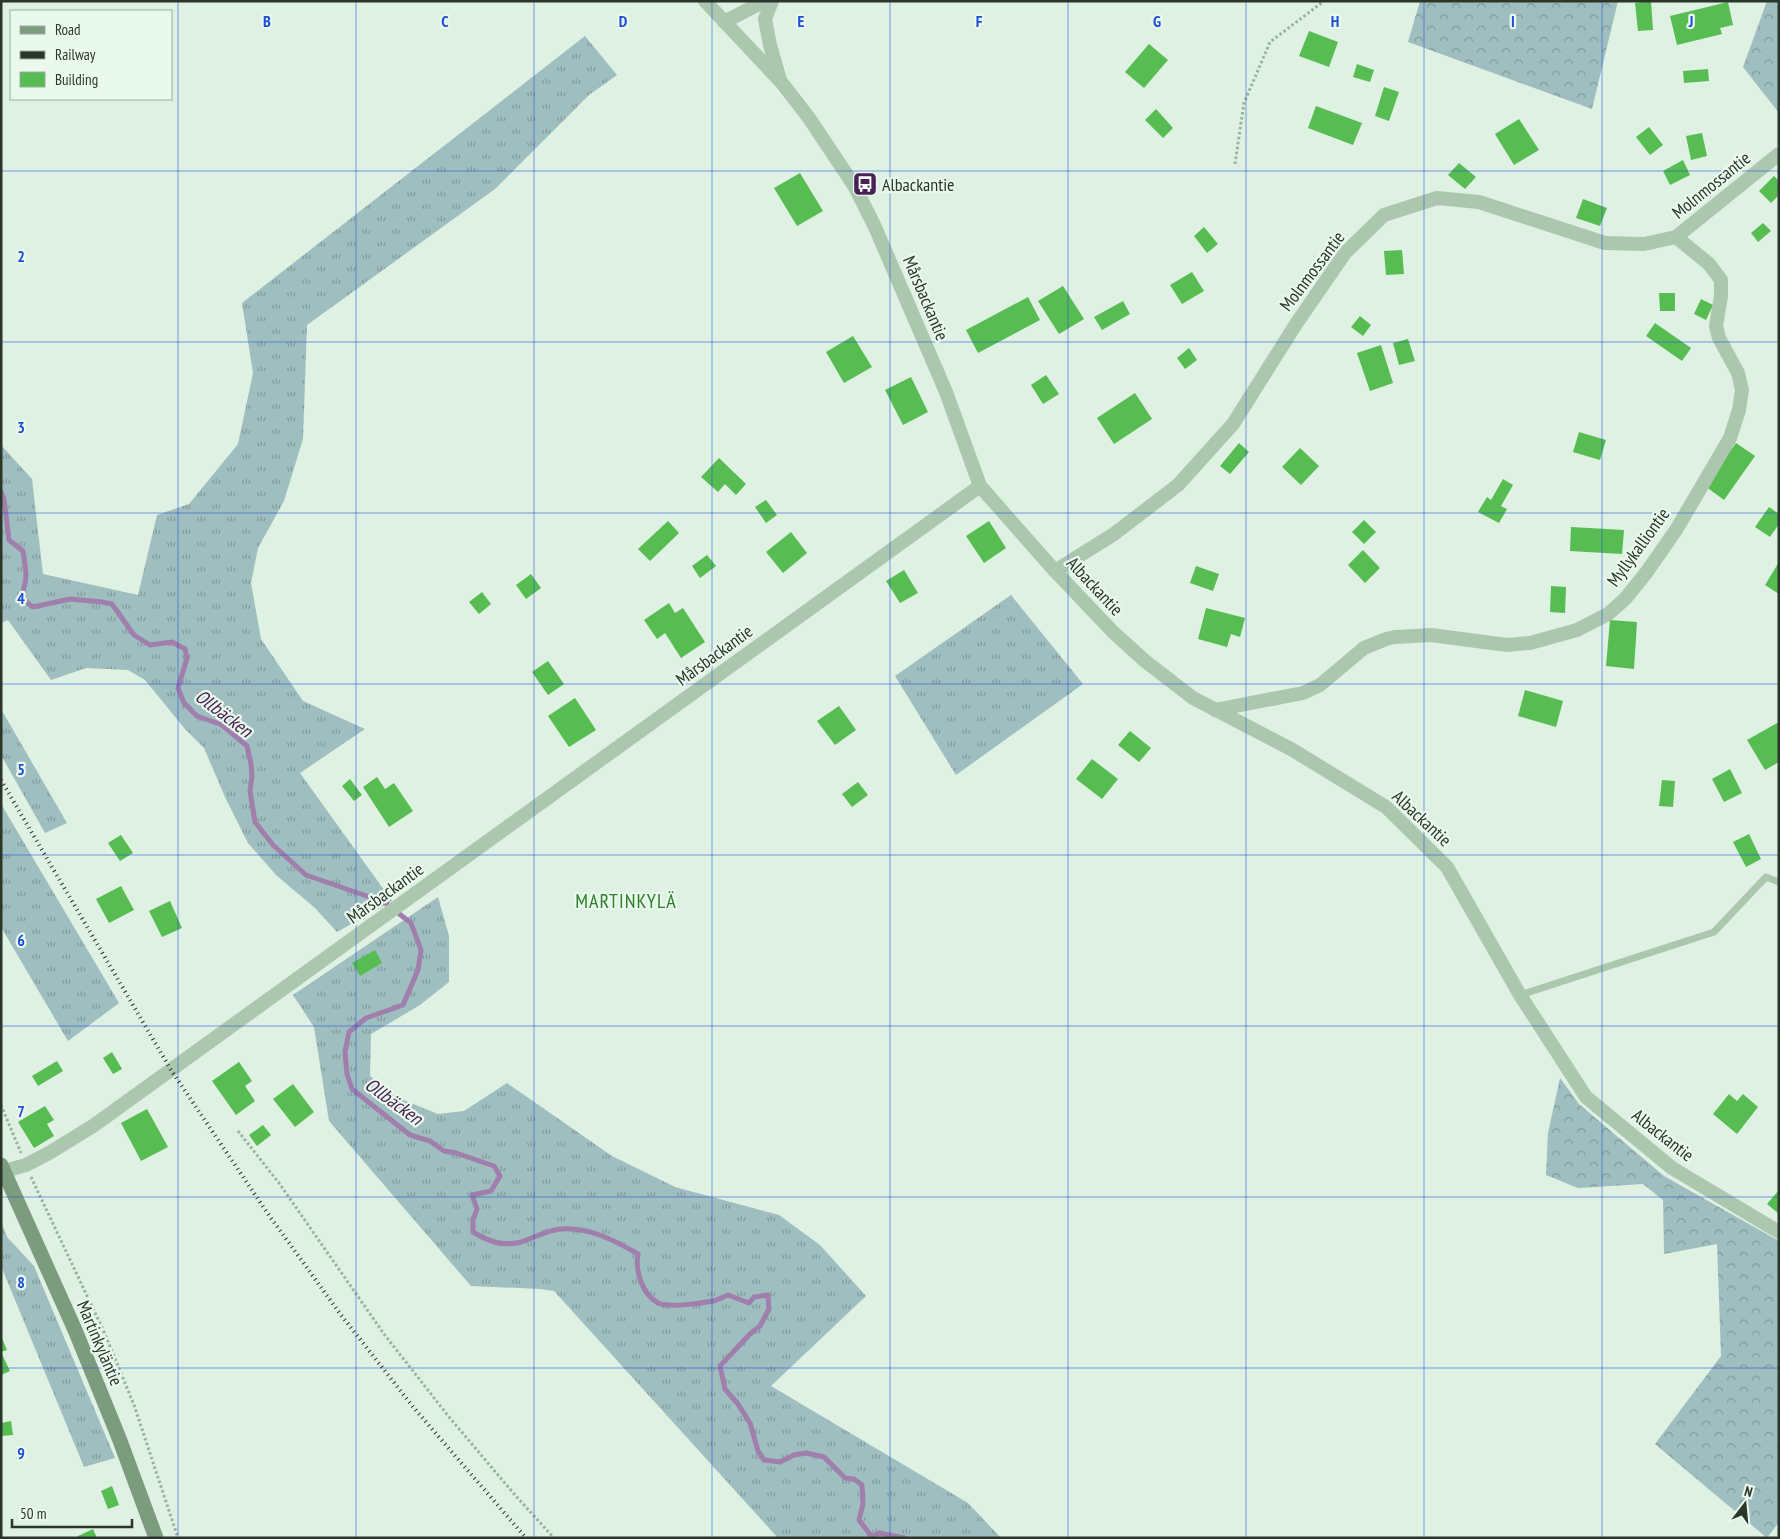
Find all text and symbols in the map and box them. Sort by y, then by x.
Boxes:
legend [10,10,172,100]
text: B [263,11,271,31]
text: C [441,11,449,31]
text: D [619,11,628,31]
text: E [798,11,805,31]
text: F [976,11,983,31]
text: G [1153,11,1161,31]
text: H [1331,11,1339,31]
text: I [1511,11,1515,31]
text: J [1688,11,1693,31]
text: Road [55,20,81,39]
text: Railway [55,45,96,64]
text: Building [55,70,98,89]
street label: Molnmossantie [1667,146,1755,224]
bus stop icon: Albackantie [852,171,878,197]
place label: Albackantie [882,173,955,196]
street label: Molnmossantie [1274,226,1350,316]
text: 2 [17,246,25,266]
street label: Mårsbackantie [898,252,954,344]
text: 3 [17,417,25,437]
street label: Myllykalliontie [1602,503,1674,591]
street label: Albackantie [1062,552,1128,620]
text: 4 [17,588,25,608]
street label: Mårsbackantie [671,619,757,691]
water label: Ollbäcken [191,684,259,743]
text: 5 [17,759,25,779]
street label: Albackantie [1388,785,1456,851]
street label: Mårsbackantie [342,857,428,929]
district label: MARTINKYLÄ [575,888,677,914]
text: 6 [17,930,25,950]
water label: Ollbäcken [361,1072,429,1131]
text: 7 [17,1101,25,1121]
street label: Albackantie [1627,1104,1699,1166]
text: 8 [17,1272,25,1292]
street label: Martinkyläntie [72,1297,128,1389]
text: 9 [17,1443,25,1463]
north arrow [1720,1479,1770,1529]
text: N [1742,1482,1755,1501]
scale bar [12,1496,132,1528]
text: 50 m [20,1504,46,1523]

